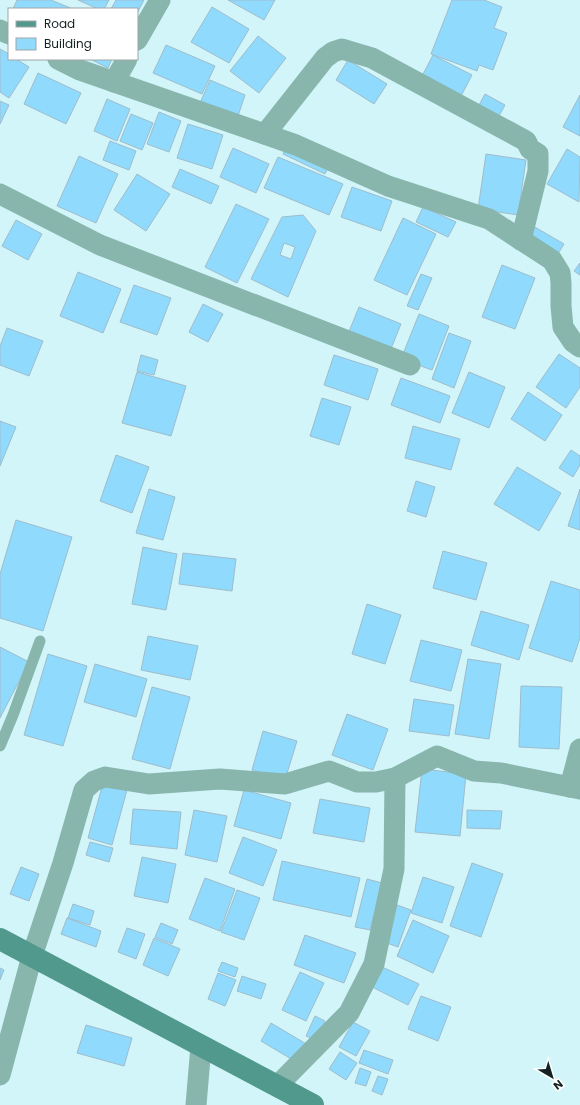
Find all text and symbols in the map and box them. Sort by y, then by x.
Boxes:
legend [8,8,138,60]
text: Road [44,15,75,32]
text: Building [44,35,92,52]
north arrow [532,1057,572,1097]
text: N [550,1076,566,1094]

